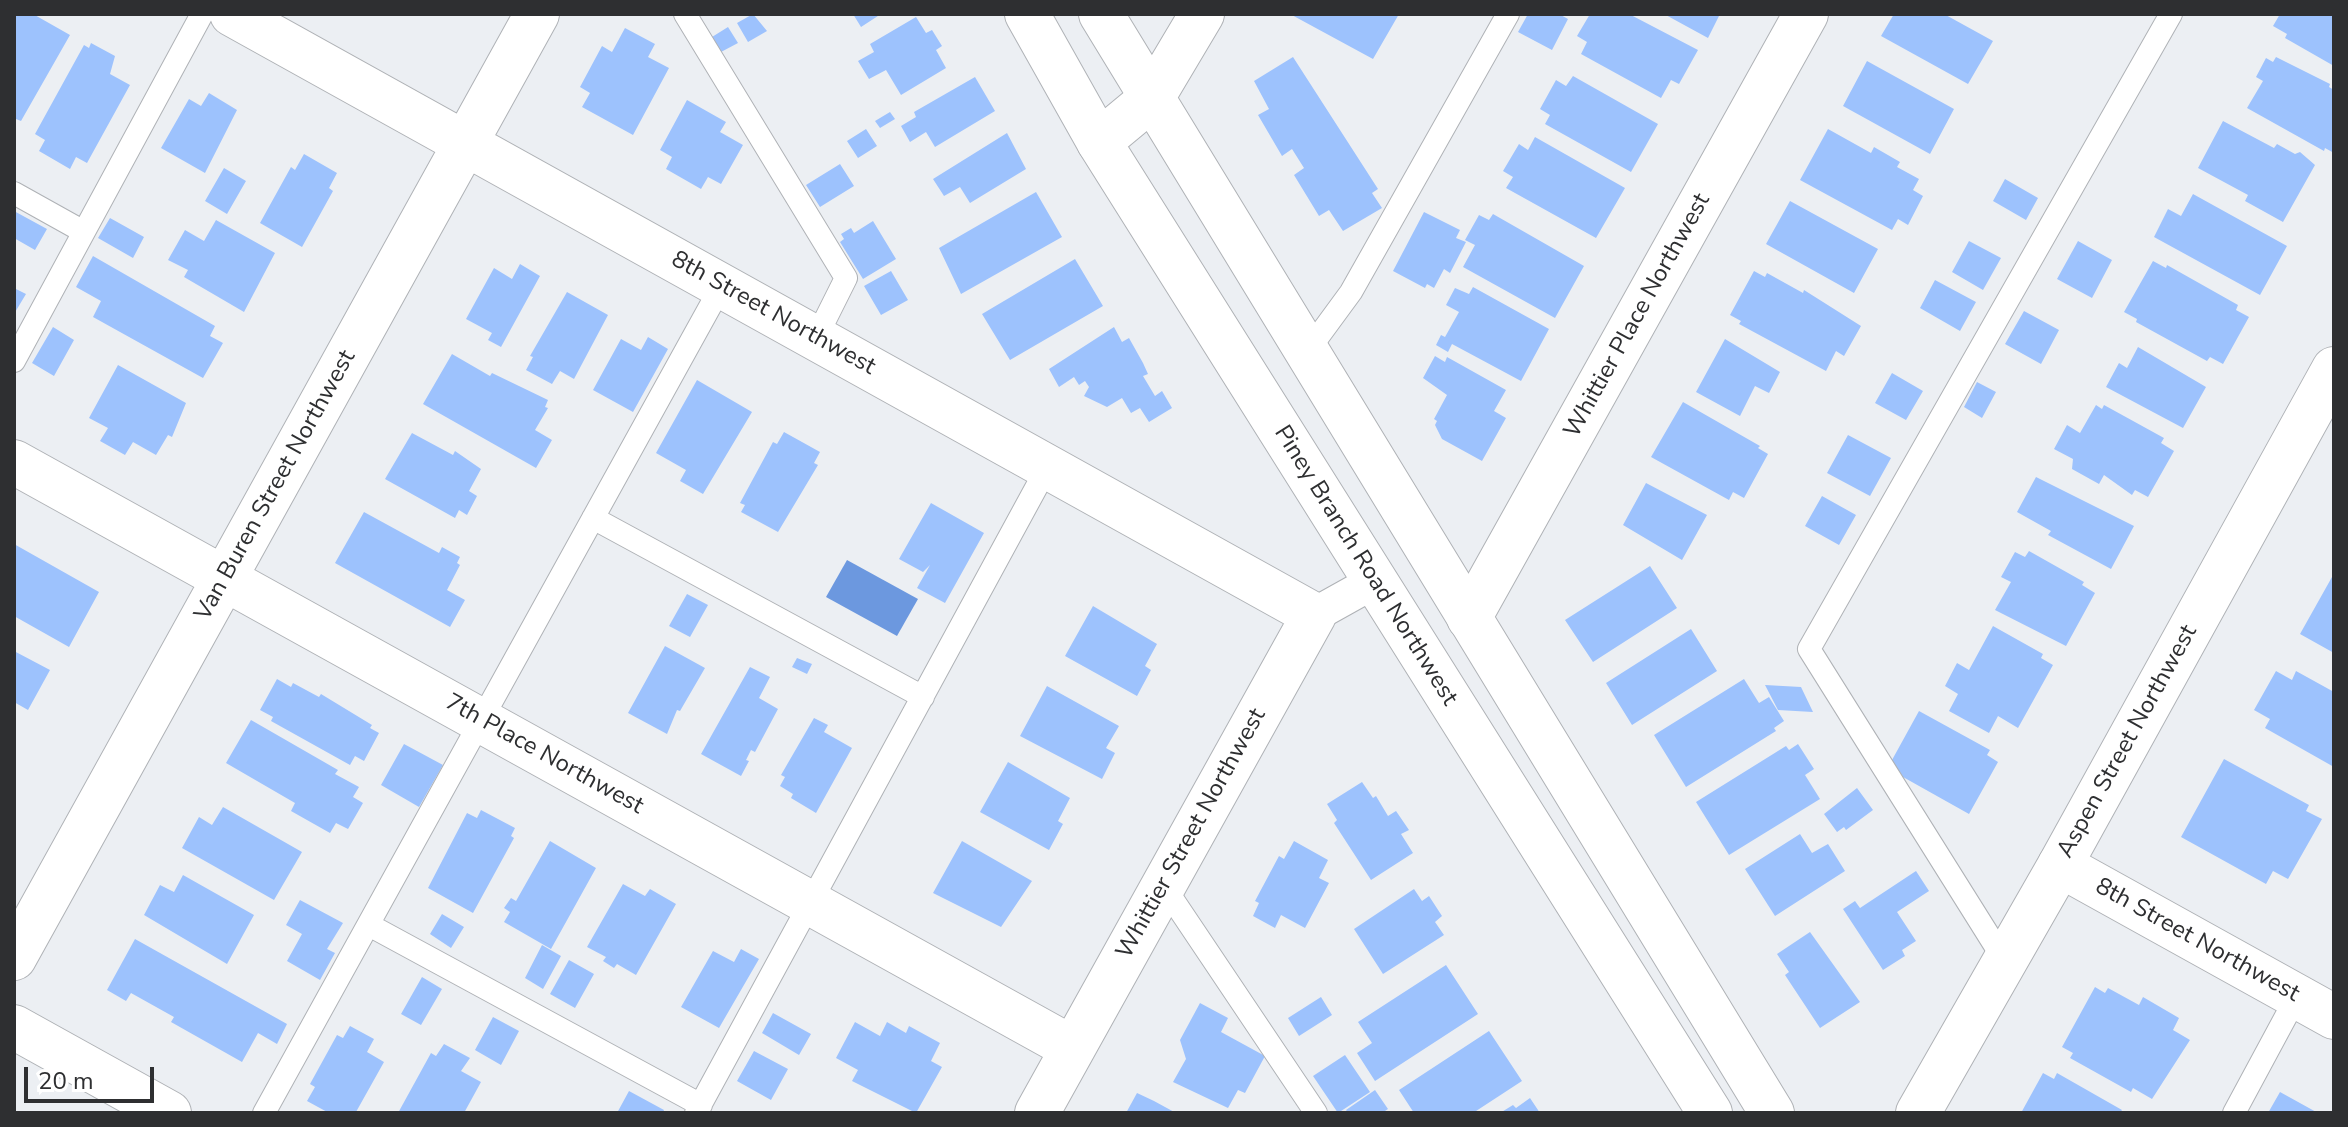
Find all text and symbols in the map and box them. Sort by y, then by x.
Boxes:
street label: Whittier Place Northwest [1559,189,1717,443]
street label: 8th Street Northwest [666,246,880,382]
street label: Van Buren Street Northwest [190,346,362,626]
street label: Piney Branch Road Northwest [1267,421,1463,711]
street label: Aspen Street Northwest [2052,620,2204,864]
street label: 7th Place Northwest [440,689,648,821]
street label: Whittier Street Northwest [1111,704,1273,964]
street label: 8th Street Northwest [2090,873,2304,1009]
scale bar [28,1051,158,1101]
text: 20 m [38,1065,94,1097]

